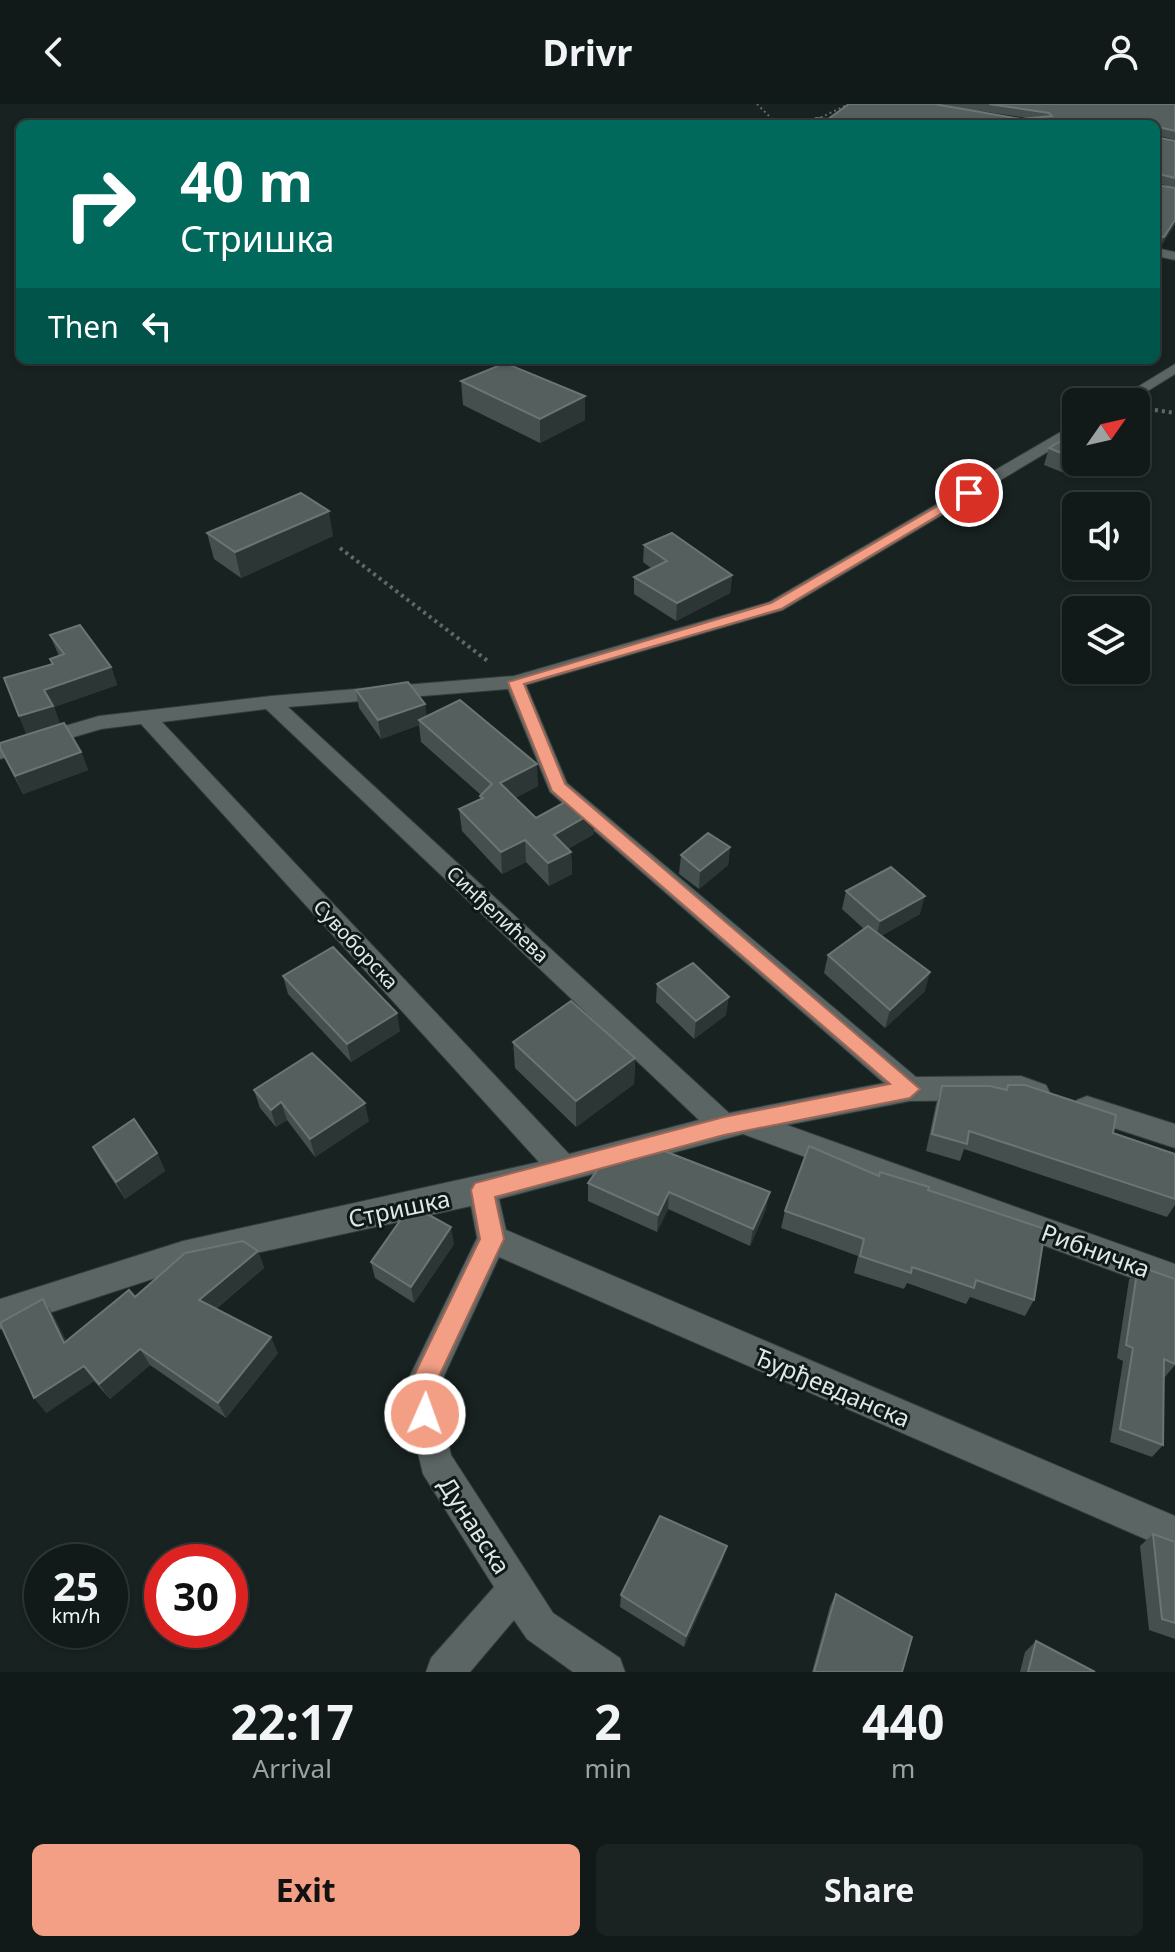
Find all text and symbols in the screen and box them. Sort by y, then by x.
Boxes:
text: Drivr [543,28,632,77]
icon: back [32,30,76,74]
icon: person [1099,30,1143,74]
text: 40 m [180,142,313,218]
icon: right [48,152,152,256]
text: Стришка [180,214,335,263]
icon: left [135,304,179,348]
text: Then [48,306,119,347]
north arrow [1062,388,1150,476]
map controls [1062,388,1150,684]
pin [935,459,1003,527]
icon: arrive [947,471,991,515]
button: sound [1062,492,1150,580]
button: layers [1062,596,1150,684]
street label: Синђелићева [441,860,555,968]
street label: Сувоборска [307,893,405,995]
street label: Стришка [345,1181,453,1235]
street label: Рибничка [1037,1215,1155,1285]
street label: Ђурђевданска [751,1340,915,1434]
position arrow [383,1372,467,1456]
street label: Дунавска [431,1470,519,1580]
speed limit sign: 30 [144,1544,248,1648]
text: 25 [53,1558,99,1613]
text: km/h [51,1602,101,1629]
text: 22:17 [231,1689,354,1754]
text: 2 [594,1689,622,1754]
text: 440 [862,1689,944,1754]
text: Arrival [253,1750,332,1786]
text: min [584,1750,632,1786]
text: m [891,1750,915,1786]
button: Exit [32,1844,580,1936]
button: Share [596,1844,1143,1936]

